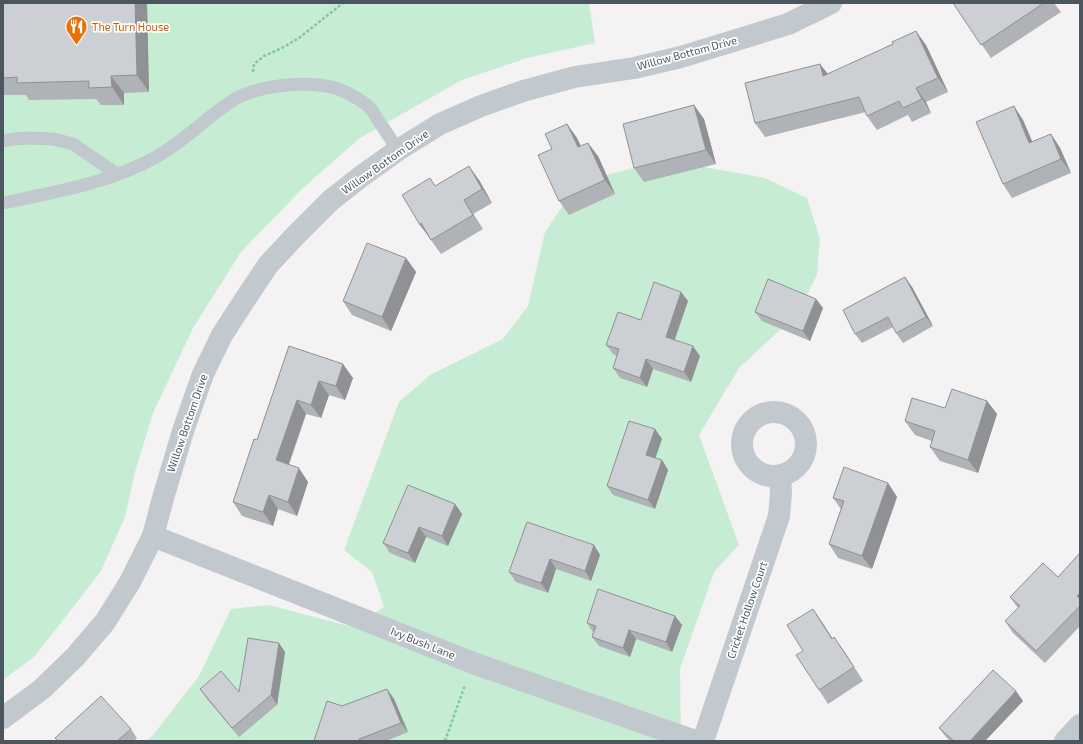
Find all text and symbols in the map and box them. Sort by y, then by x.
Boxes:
restaurant icon: The Turn House [63,14,89,47]
place label: The Turn House [92,20,169,33]
street label: Willow Bottom Drive [635,33,738,72]
street label: Willow Bottom Drive [339,127,431,196]
street label: Willow Bottom Drive [164,372,209,474]
street label: Cricket Hollow Court [724,560,769,660]
street label: Ivy Bush Lane [389,624,457,661]

